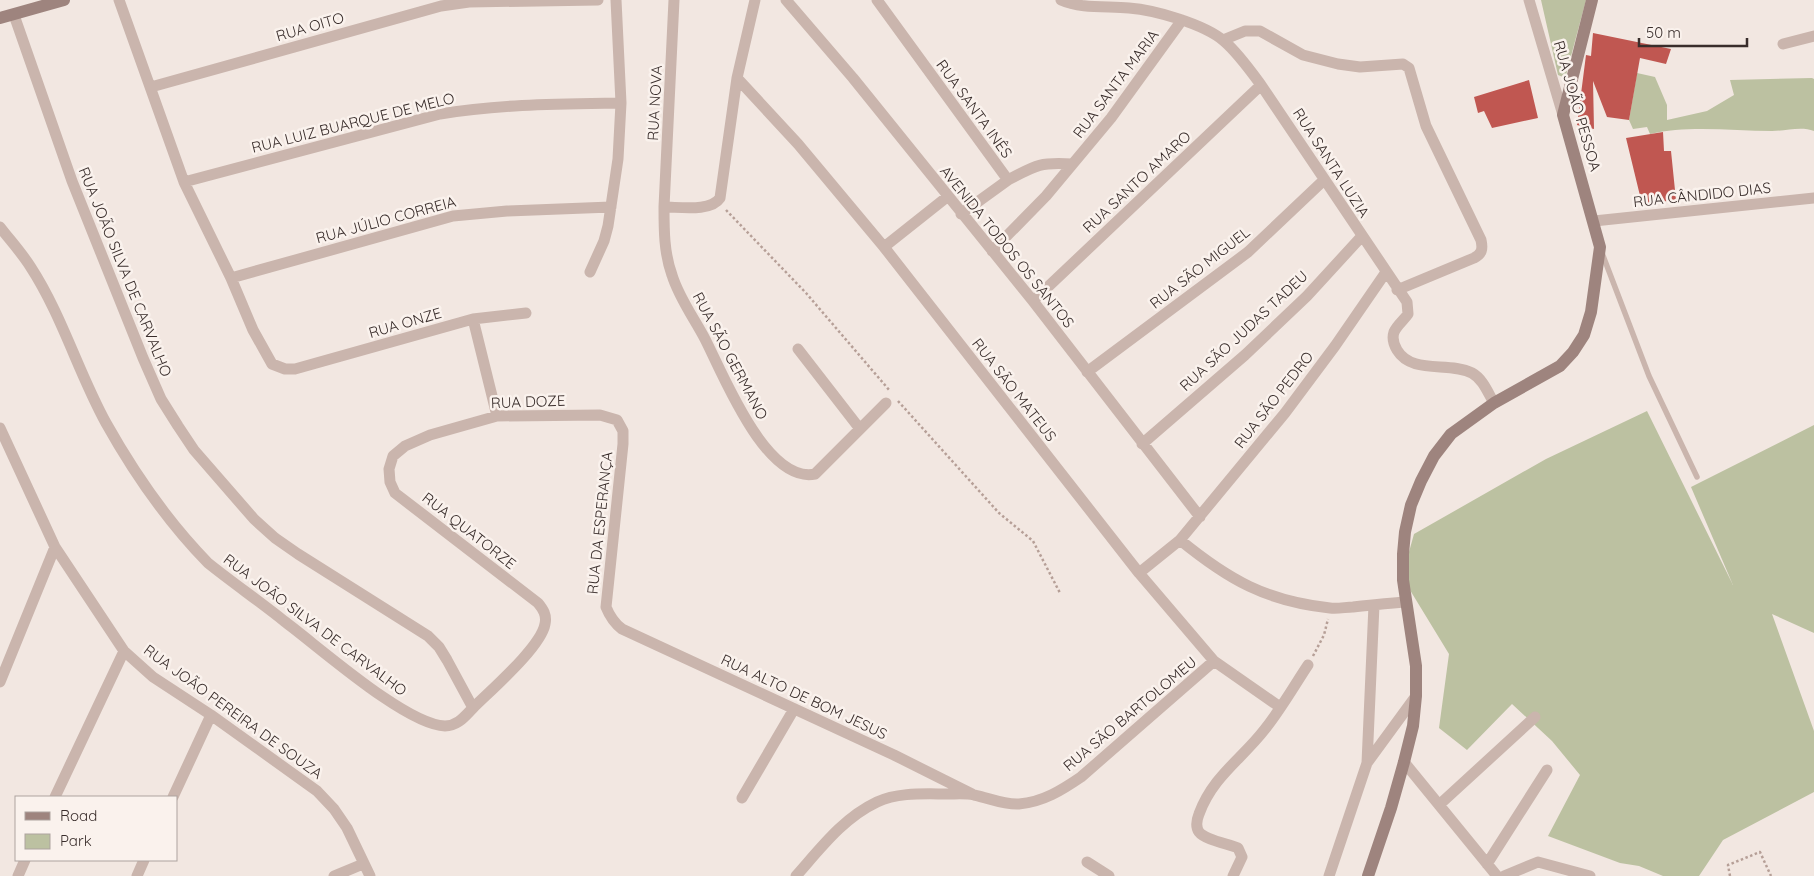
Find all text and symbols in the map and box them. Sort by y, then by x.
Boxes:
street label: RUA OITO [274,8,346,45]
scale bar [1639,15,1746,47]
text: 50 m [1646,23,1681,42]
street label: RUA SANTA MARIA [1069,25,1163,142]
street label: RUA JOÃO PESSOA [1550,38,1605,174]
street label: RUA SANTA INÊS [932,56,1017,162]
street label: RUA NOVA [643,64,666,141]
street label: RUA LUIZ BUARQUE DE MELO [249,88,456,157]
street label: RUA SANTA LUZIA [1289,104,1374,221]
street label: RUA SANTO AMARO [1079,127,1195,237]
street label: AVENIDA TODOS OS SANTOS [936,162,1079,331]
street label: RUA JOÃO SILVA DE CARVALHO [75,164,176,379]
street label: RUA CÂNDIDO DIAS [1632,178,1772,211]
street label: RUA JÚLIO CORREIA [314,192,458,247]
street label: RUA SÃO MIGUEL [1146,223,1254,313]
street label: RUA SÃO JUDAS TADEU [1176,266,1312,395]
street label: RUA SÃO GERMANO [689,289,772,423]
street label: RUA ONZE [366,303,443,342]
street label: RUA SÃO MATEUS [968,334,1061,445]
street label: RUA SÃO PEDRO [1230,347,1317,452]
street label: RUA DOZE [490,391,566,412]
street label: RUA DA ESPERANÇA [583,450,616,595]
street label: RUA QUATORZE [419,488,520,573]
street label: RUA JOÃO SILVA DE CARVALHO [220,549,411,700]
street label: RUA JOÃO PEREIRA DE SOUZA [140,640,327,783]
street label: RUA ALTO DE BOM JESUS [718,650,890,743]
street label: RUA SÃO BARTOLOMEU [1059,652,1200,775]
legend [15,796,178,861]
text: Road [60,806,97,825]
text: Park [60,831,92,850]

